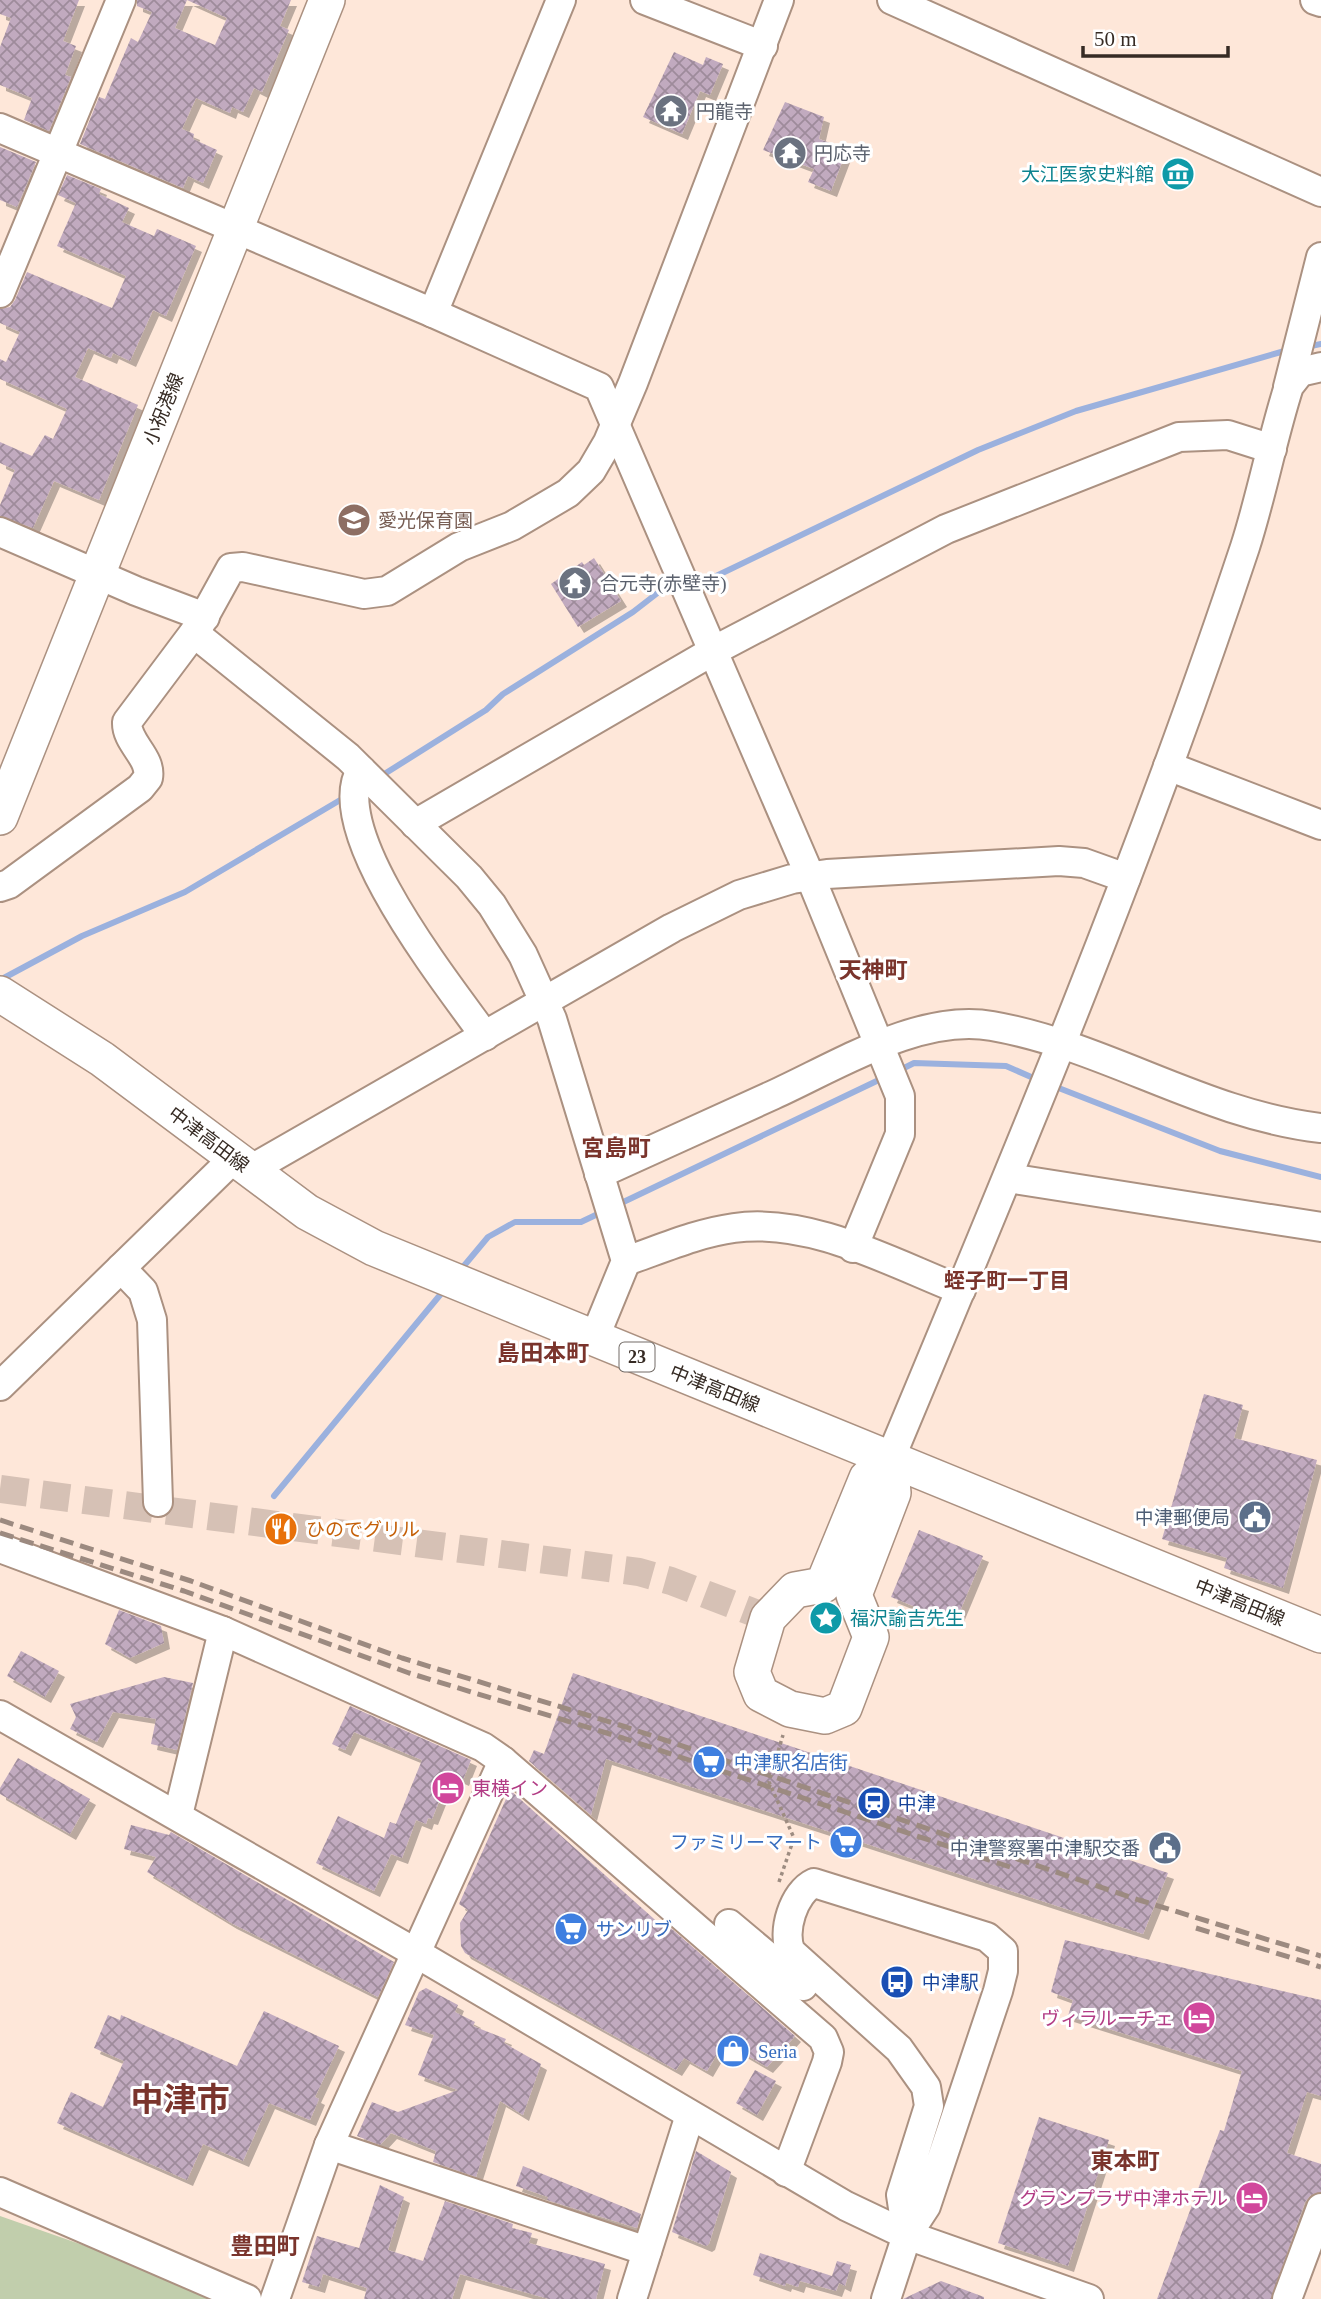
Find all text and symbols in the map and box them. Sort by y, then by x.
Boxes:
scale bar [1083,14,1228,58]
text: 50 m [1094,27,1137,51]
temple icon: 円龍寺 [652,92,690,130]
place label: 円龍寺 [696,101,753,122]
temple icon: 円応寺 [771,134,809,172]
place label: 円応寺 [814,143,871,164]
museum icon: 大江医家史料館 [1159,155,1197,193]
place label: 大江医家史料館 [1021,164,1154,185]
street label: 小祝港線 [139,370,187,448]
school or university icon: 愛光保育園 [335,501,373,539]
place label: 愛光保育園 [378,510,473,531]
temple icon: 合元寺(赤壁寺) [556,564,594,602]
place label: 合元寺(赤壁寺) [600,573,727,595]
district label: 天神町 [839,958,908,983]
street label: 中津高田線 [164,1102,253,1176]
district label: 宮島町 [582,1136,651,1161]
district label: 蛭子町一丁目 [944,1269,1070,1293]
district label: 島田本町 [497,1341,589,1366]
road number: 23 [620,1342,654,1372]
street label: 中津高田線 [667,1361,763,1416]
public building icon: 中津郵便局 [1236,1498,1274,1536]
place label: 中津郵便局 [1135,1507,1230,1528]
restaurant icon: ひのでグリル [262,1510,300,1548]
place label: ひのでグリル [306,1519,420,1540]
street label: 中津高田線 [1192,1575,1288,1630]
place icon: 福沢諭吉先生 [807,1599,845,1637]
place label: 福沢諭吉先生 [850,1608,964,1629]
supermarket icon: 中津駅名店街 [690,1743,728,1781]
place label: 中津駅名店街 [734,1752,848,1773]
hotel icon: 東横イン [429,1769,467,1807]
place label: 東横イン [472,1778,548,1799]
station icon: 中津 [855,1784,893,1822]
place label: 中津 [898,1793,936,1814]
supermarket icon: ファミリーマート [827,1823,865,1861]
public building icon: 中津警察署中津駅交番 [1146,1829,1184,1867]
place label: ファミリーマート [670,1832,822,1853]
place label: 中津警察署中津駅交番 [950,1838,1140,1859]
supermarket icon: サンリブ [552,1910,590,1948]
place label: サンリブ [596,1919,672,1940]
bus stop icon: 中津駅 [878,1963,916,2001]
place label: 中津駅 [922,1972,979,1993]
hotel icon: ヴィラルーチェ [1180,1999,1218,2037]
place label: ヴィラルーチェ [1041,2008,1174,2029]
shop icon: Seria [714,2032,752,2070]
place label: Seria [758,2041,798,2062]
district label: 中津市 [131,2082,230,2118]
district label: 東本町 [1091,2149,1160,2174]
hotel icon: グランプラザ中津ホテル [1233,2179,1271,2217]
place label: グランプラザ中津ホテル [1020,2188,1228,2209]
district label: 豊田町 [231,2234,300,2259]

